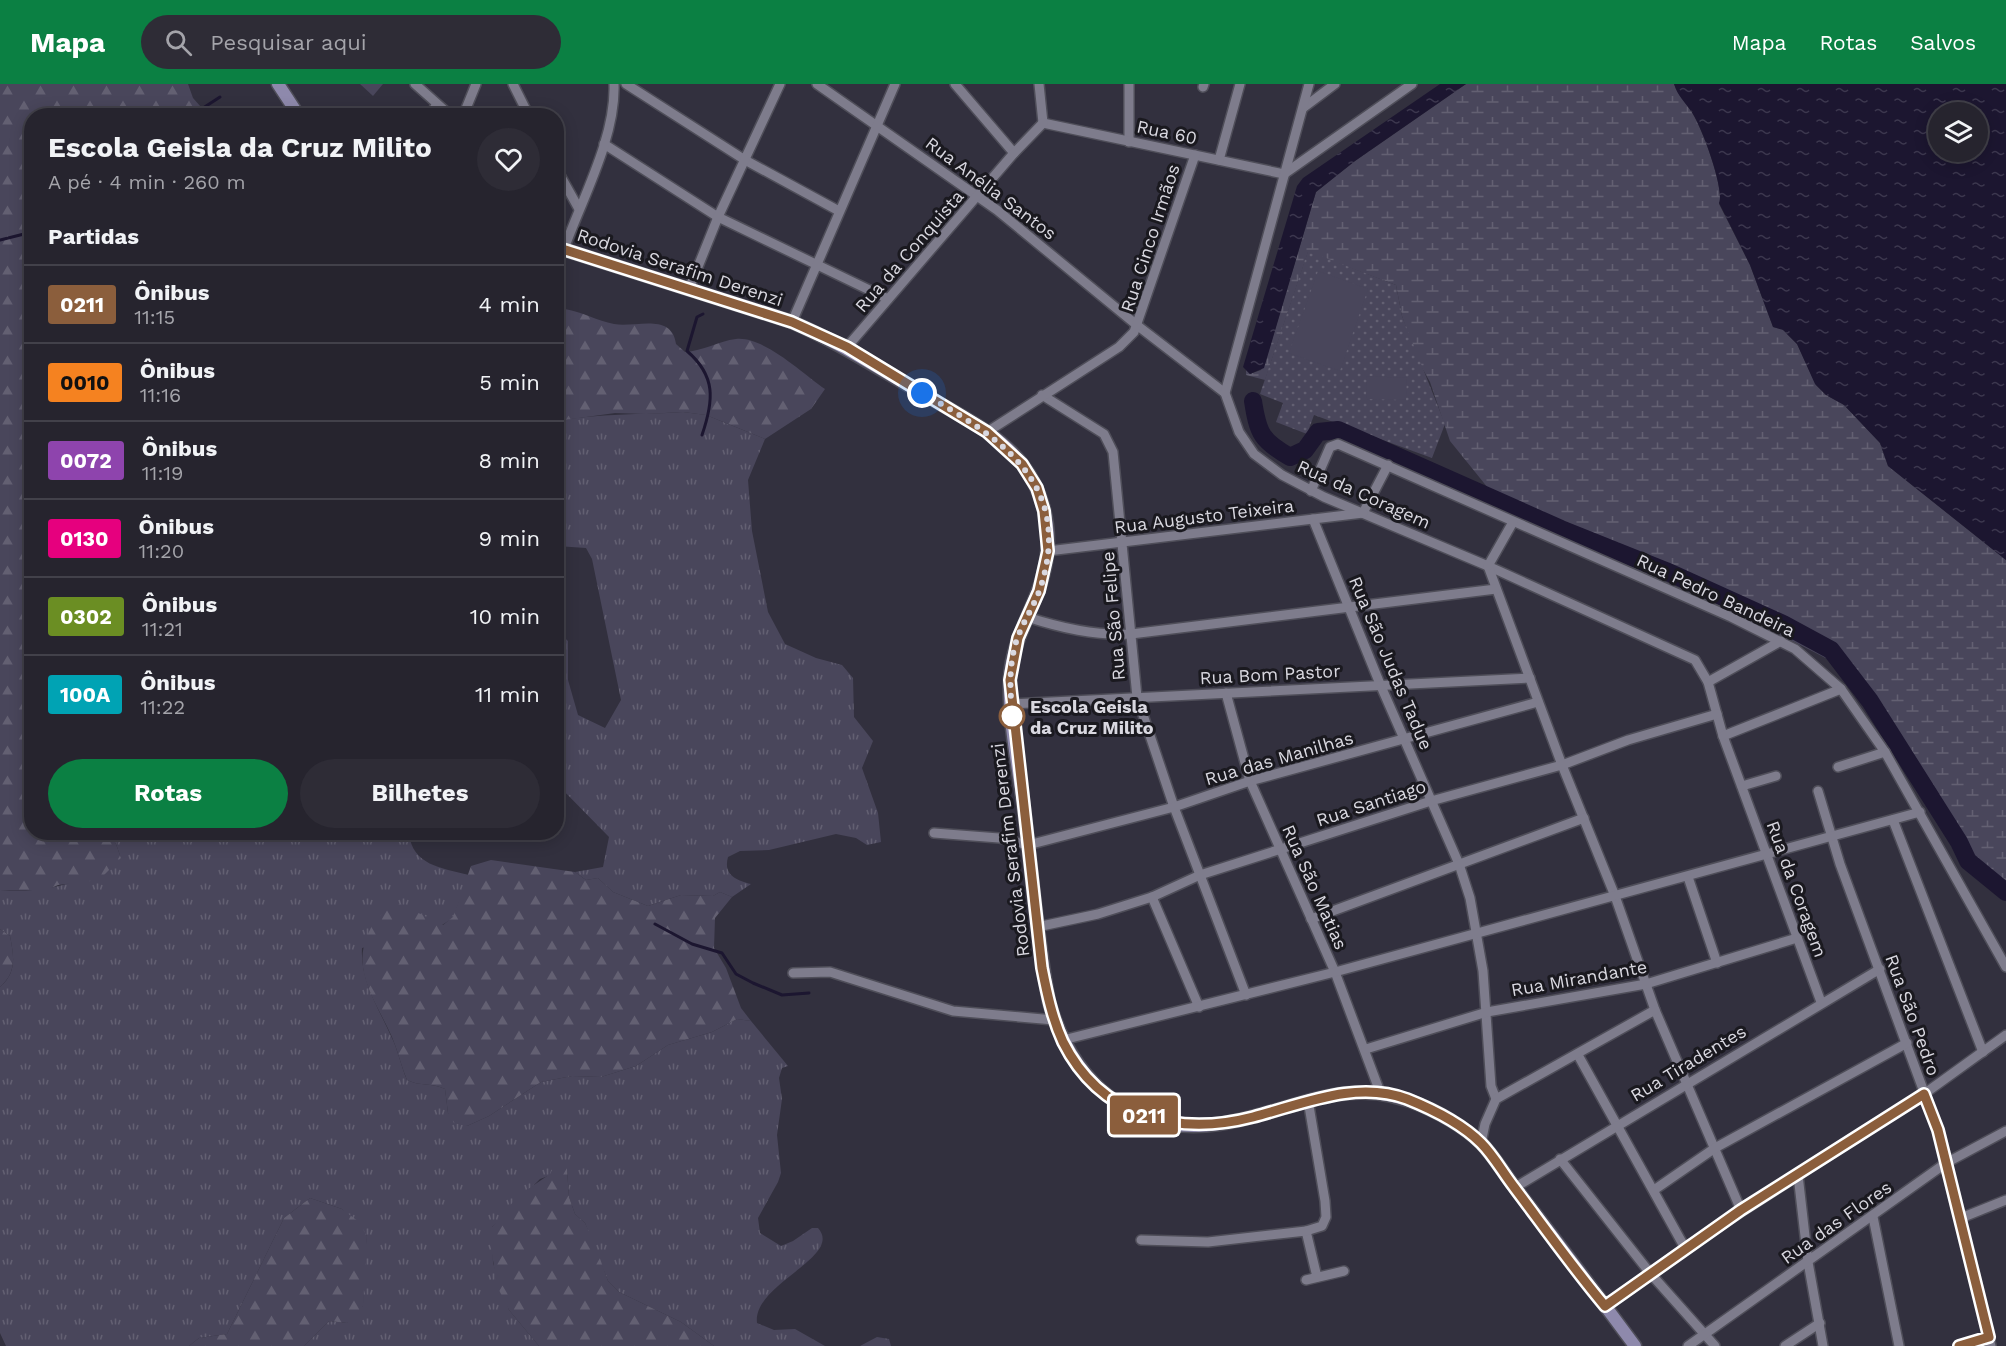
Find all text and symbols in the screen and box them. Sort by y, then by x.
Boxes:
search box [141,15,561,69]
text: Mapa [30,26,105,59]
icon: search [162,26,195,59]
text: Pesquisar aqui [210,30,367,55]
text: Mapa [1732,30,1786,55]
text: Rotas [1819,30,1877,55]
text: Salvos [1910,30,1976,55]
map controls [1928,102,1988,162]
button: layers [1928,102,1988,162]
street label: Rua 60 [1135,115,1199,149]
button: heart [477,128,540,191]
text: Escola Geisla da Cruz Milito [48,131,432,164]
street label: Rua Anélia Santos [922,132,1060,244]
street label: Rua Cinco Irmãos [1116,161,1184,315]
text: A pé · 4 min · 260 m [48,170,246,194]
street label: Rua da Conquista [850,186,968,316]
text: Partidas [48,224,139,249]
street label: Rodovia Serafim Derenzi [574,224,786,310]
text: Ônibus [134,280,210,305]
text: 0211 [60,292,104,317]
text: 4 min [479,292,540,317]
text: 11:15 [134,305,175,329]
text: Ônibus [140,358,215,383]
text: 0010 [60,370,110,395]
text: 5 min [479,370,540,395]
your location [907,378,937,408]
text: 11:16 [140,383,181,407]
text: Ônibus [142,436,217,461]
text: 0072 [60,448,112,473]
text: 8 min [479,448,540,473]
street label: Rua da Coragem [1294,455,1434,533]
text: 11:19 [142,461,183,485]
street label: Rua Augusto Teixeira [1113,495,1295,537]
text: Ônibus [139,514,214,539]
text: 0130 [60,526,109,551]
text: 9 min [478,526,540,551]
text: 11:20 [139,539,184,563]
street label: Rua Pedro Bandeira [1634,549,1798,641]
street label: Rua São Felipe [1097,551,1129,681]
street label: Rua São Judas Tadue [1345,573,1437,753]
text: Ônibus [142,592,217,617]
text: 0302 [60,604,112,629]
text: 10 min [470,604,540,629]
text: 11:21 [142,617,183,641]
street label: Rua Bom Pastor [1199,660,1341,688]
text: Ônibus [140,670,216,695]
text: 100A [60,682,110,707]
text: 11 min [475,682,540,707]
text: 11:22 [140,695,185,719]
place label: Escola Geisla da Cruz Milito [1030,696,1154,738]
marker: Escola Geisla da Cruz Milito [999,703,1025,729]
street label: Rua das Manilhas [1202,727,1356,789]
street label: Rodovia Serafim Derenzi [986,742,1034,958]
button: Rotas [48,759,288,828]
button: Bilhetes [300,759,540,828]
street label: Rua Santiago [1313,775,1429,831]
street label: Rua da Coragem [1763,818,1831,960]
street label: Rua São Matias [1278,821,1352,953]
street label: Rua São Pedro [1881,951,1945,1079]
street label: Rua Mirandante [1509,956,1649,1000]
street label: Rua Tiradentes [1626,1020,1750,1106]
line badge: 0211 [1102,1096,1186,1134]
text: 0211 [1122,1103,1166,1128]
street label: Rua das Flores [1777,1176,1895,1268]

